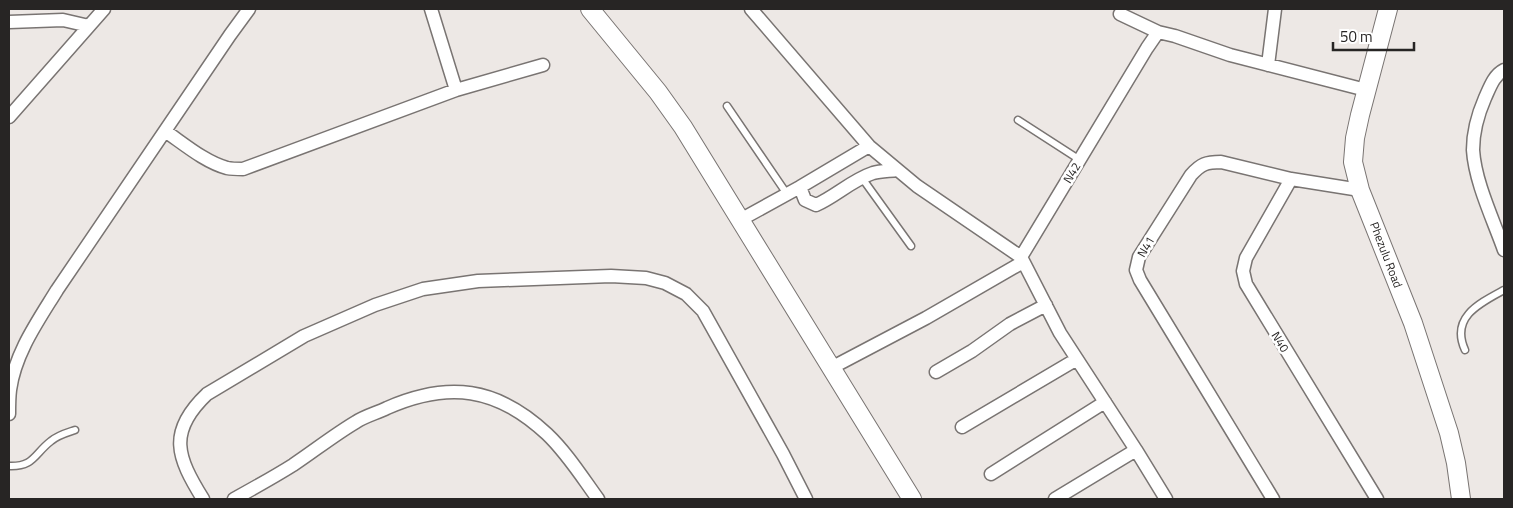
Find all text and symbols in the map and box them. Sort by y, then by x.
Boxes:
scale bar [1333,20,1414,52]
text: 50 m [1340,25,1373,48]
street label: N42 [1058,159,1085,187]
street label: Phezulu Road [1365,219,1408,291]
street label: N41 [1132,233,1159,261]
street label: N40 [1267,328,1294,356]

